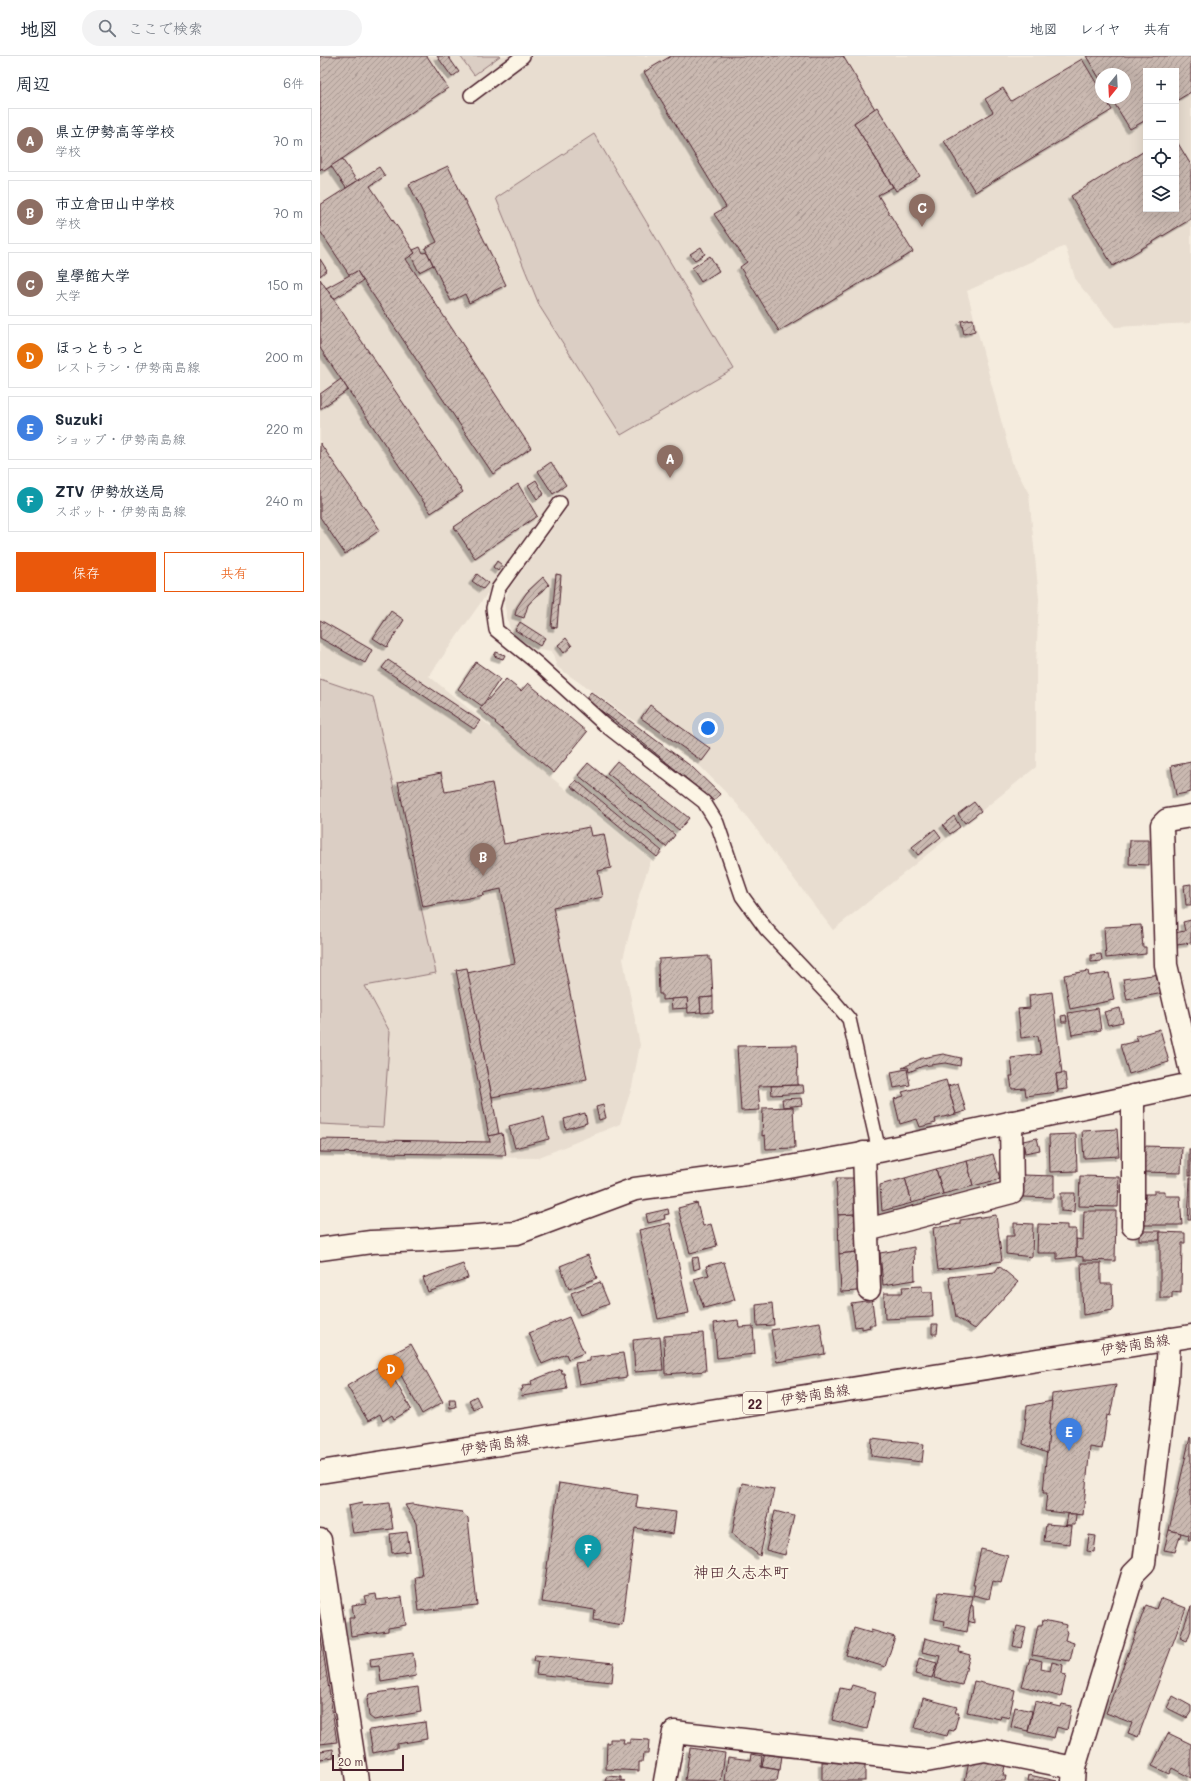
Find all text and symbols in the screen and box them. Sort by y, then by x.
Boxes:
search box [82,10,362,46]
text: 地図 [20,16,58,41]
icon: search [96,17,118,39]
text: ここで検索 [128,18,203,38]
text: 地図 [1030,19,1058,38]
text: レイヤ [1080,19,1121,38]
text: 共有 [1143,19,1171,38]
north arrow [1095,68,1131,104]
map controls [1143,68,1179,212]
button: + [1143,68,1179,104]
text: 周辺 [16,72,50,94]
text: 6件 [283,74,304,91]
button: − [1143,104,1179,140]
text: 県立伊勢高等学校 [55,121,175,141]
text: A [25,132,35,149]
text: 70 m [273,132,303,149]
button: locate [1143,140,1179,176]
text: 学校 [55,142,81,159]
button: layers [1143,176,1179,212]
text: 市立倉田山中学校 [55,193,175,213]
pin: C [909,194,935,227]
text: B [26,204,34,221]
text: 70 m [273,204,303,221]
text: 学校 [55,214,81,231]
text: 皇學館大学 [55,265,130,285]
text: C [25,276,35,293]
text: 150 m [267,276,303,293]
text: 大学 [55,286,81,303]
text: ほっともっと [55,337,145,357]
text: D [25,348,35,365]
text: 200 m [265,348,303,365]
text: レストラン · 伊勢南島線 [55,358,200,375]
text: Suzuki [55,409,103,429]
text: E [26,420,34,437]
text: 220 m [266,420,303,437]
text: ショップ · 伊勢南島線 [55,430,185,447]
pin: A [657,445,683,478]
text: ZTV 伊勢放送局 [55,481,165,501]
text: F [26,492,34,509]
text: 240 m [266,492,303,509]
text: スポット · 伊勢南島線 [55,502,186,519]
button: 保存 [16,552,156,592]
button: 共有 [164,552,304,592]
your location [698,718,718,738]
pin: B [470,843,496,876]
street label: 伊勢南島線 [1099,1329,1171,1359]
pin: D [378,1355,404,1388]
street label: 伊勢南島線 [779,1379,851,1409]
road number: 22 [743,1392,767,1414]
pin: E [1056,1418,1082,1451]
street label: 伊勢南島線 [459,1429,531,1459]
pin: F [575,1535,601,1568]
district label: 神田久志本町 [693,1561,789,1582]
scale bar [332,1753,404,1772]
text: 20 m [338,1754,363,1769]

